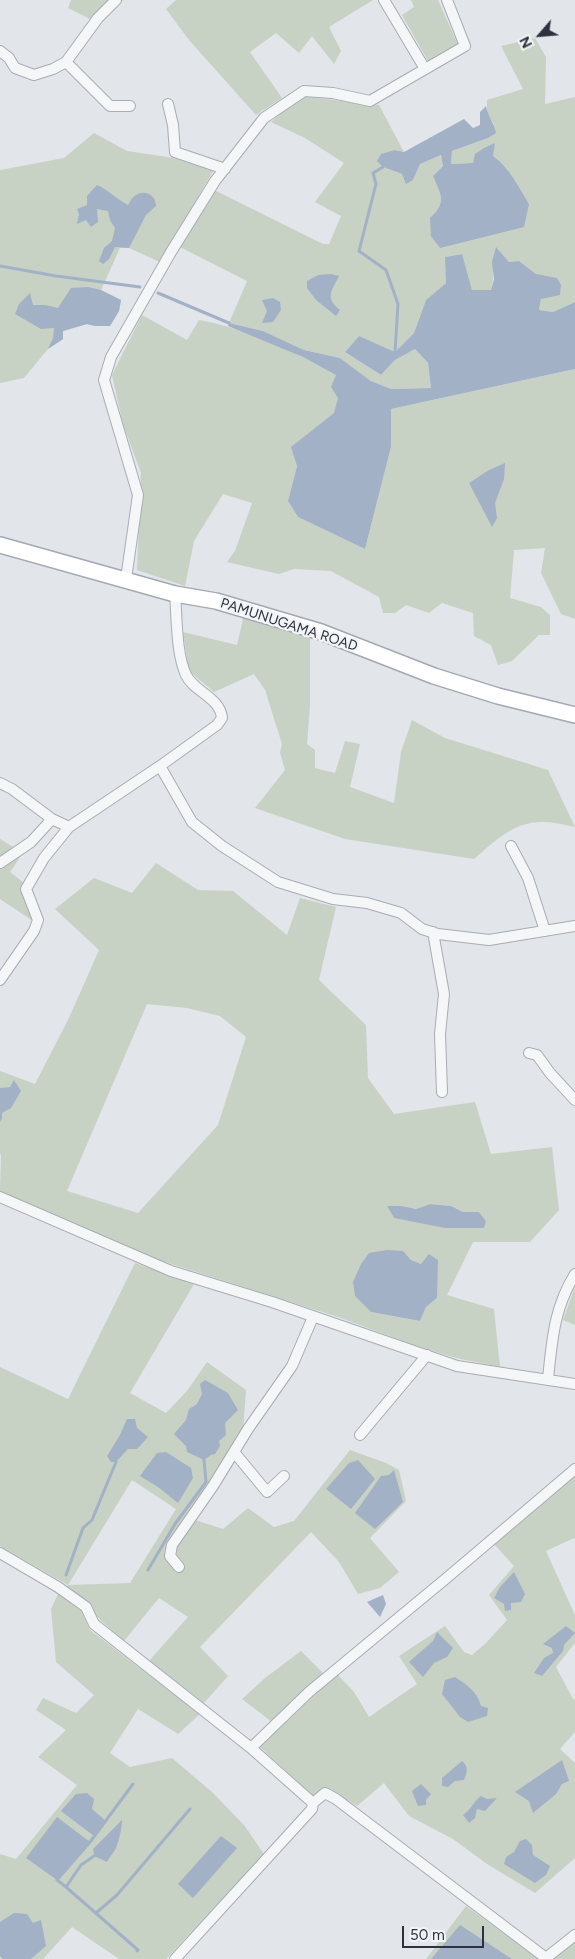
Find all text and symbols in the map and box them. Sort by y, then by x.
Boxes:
north arrow [515,10,565,60]
text: N [516,33,536,51]
street label: PAMUNUGAMA ROAD [218,595,360,655]
scale bar [405,1916,488,1948]
text: 50 m [410,1926,445,1944]

